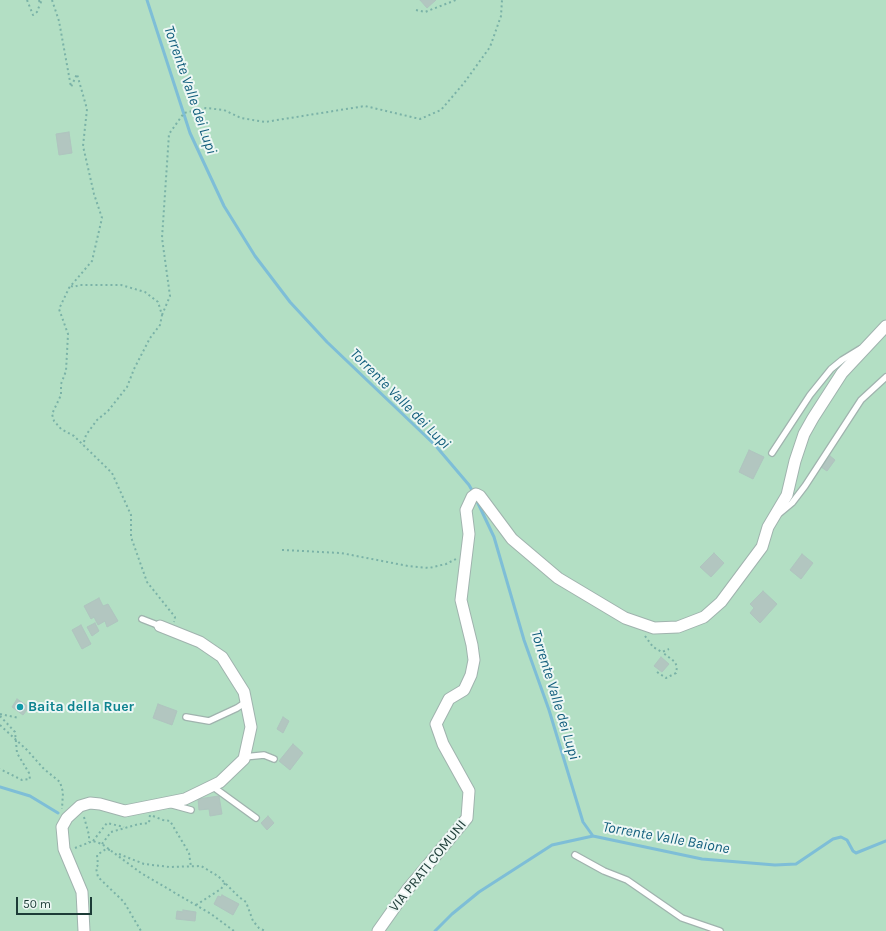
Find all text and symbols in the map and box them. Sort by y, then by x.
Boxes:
water label: Torrente Valle dei Lupi [160,23,220,157]
water label: Torrente Valle dei Lupi [346,345,454,453]
water label: Torrente Valle dei Lupi [527,628,583,762]
place label: Baita della Ruer [28,699,134,715]
marker: Baita della Ruer [15,702,25,712]
street label: VIA PRATI COMUNI [386,817,470,915]
water label: Torrente Valle Baione [601,818,731,858]
scale bar [18,889,94,915]
text: 50 m [23,897,51,911]

